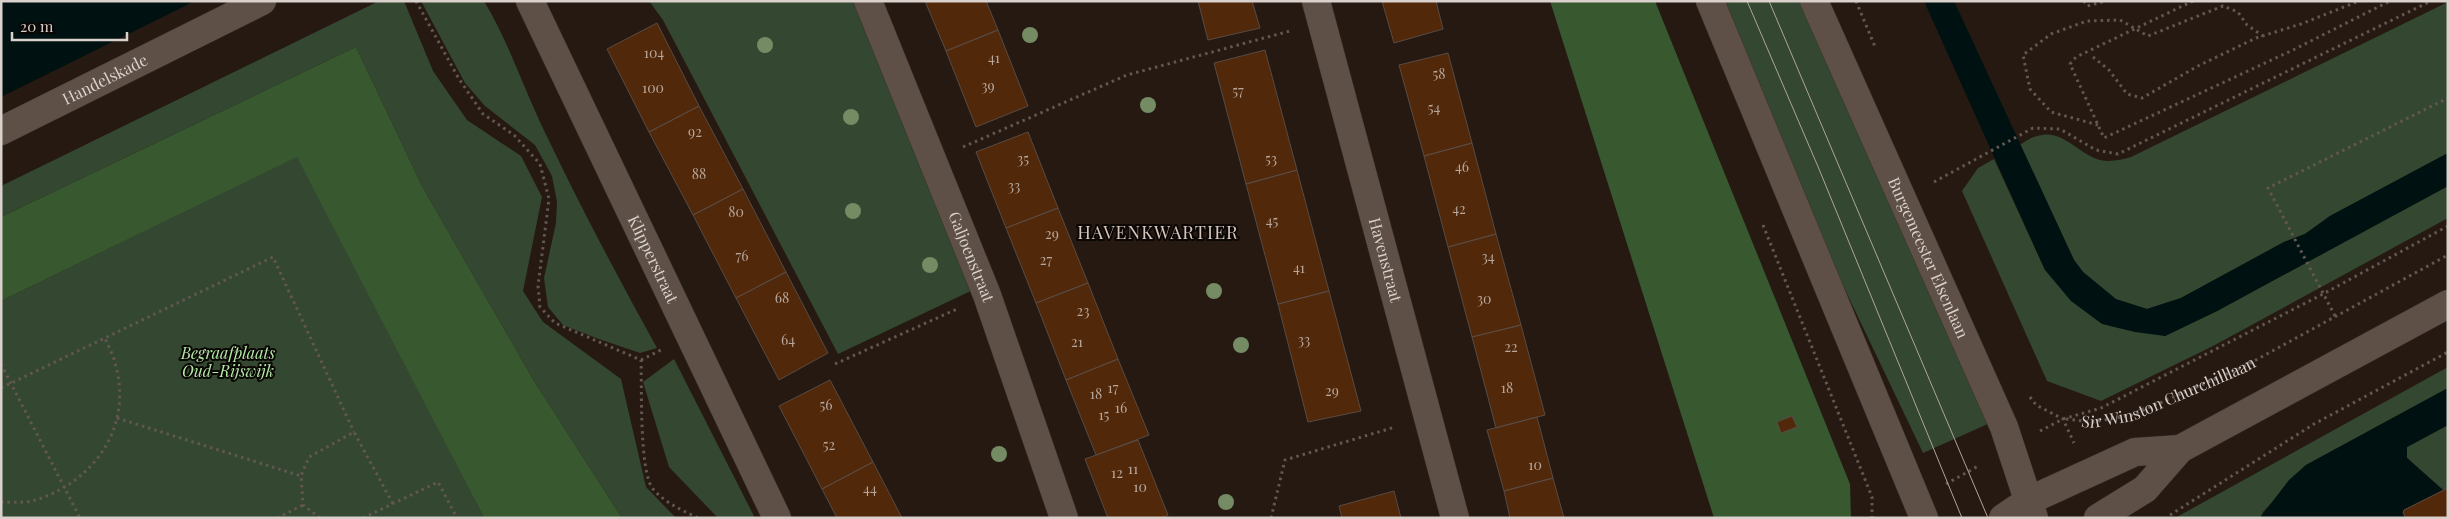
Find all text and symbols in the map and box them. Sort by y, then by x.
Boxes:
scale bar [12,10,128,42]
text: 20 m [20,16,54,36]
house number: 104 [644,43,664,62]
house number: 41 [988,48,1000,67]
street label: Handelskade [58,49,151,109]
house number: 58 [1432,64,1446,83]
house number: 39 [981,76,995,95]
house number: 100 [642,78,664,97]
house number: 57 [1232,81,1244,100]
house number: 54 [1428,98,1440,117]
house number: 92 [688,122,702,141]
house number: 35 [1017,149,1029,168]
house number: 53 [1265,149,1277,168]
house number: 46 [1455,157,1469,176]
house number: 88 [692,164,706,183]
street label: Burgemeester Elsenlaan [1884,174,1974,342]
house number: 33 [1008,176,1020,195]
house number: 42 [1452,199,1466,218]
house number: 80 [728,202,744,221]
street label: Galjoenstraat [944,208,1000,305]
street label: Klipperstraat [624,211,684,307]
house number: 45 [1266,211,1279,230]
street label: Havenstraat [1365,215,1408,305]
district label: HAVENKWARTIER [1077,220,1239,244]
house number: 29 [1045,224,1059,243]
house number: 76 [736,246,748,265]
house number: 34 [1481,247,1495,266]
house number: 27 [1040,250,1053,269]
house number: 41 [1293,258,1305,277]
house number: 68 [775,288,789,307]
house number: 30 [1477,289,1491,308]
house number: 23 [1076,301,1090,320]
house number: 64 [781,330,795,349]
house number: 33 [1298,330,1310,349]
house number: 21 [1071,332,1083,351]
house number: 22 [1504,337,1518,356]
park label: Begraafplaats Oud-Rijswijk [180,342,275,381]
street label: Sir Winston Churchilllaan [2080,351,2259,432]
house number: 17 [1108,378,1119,397]
house number: 18 [1501,378,1513,397]
house number: 29 [1325,381,1339,400]
house number: 18 [1090,384,1102,403]
house number: 56 [819,395,833,414]
house number: 16 [1115,398,1127,417]
house number: 15 [1099,405,1110,424]
house number: 52 [823,435,836,454]
house number: 10 [1528,455,1542,474]
house number: 11 [1128,459,1138,478]
house number: 12 [1111,463,1123,482]
house number: 10 [1133,477,1147,496]
house number: 44 [863,479,877,498]

